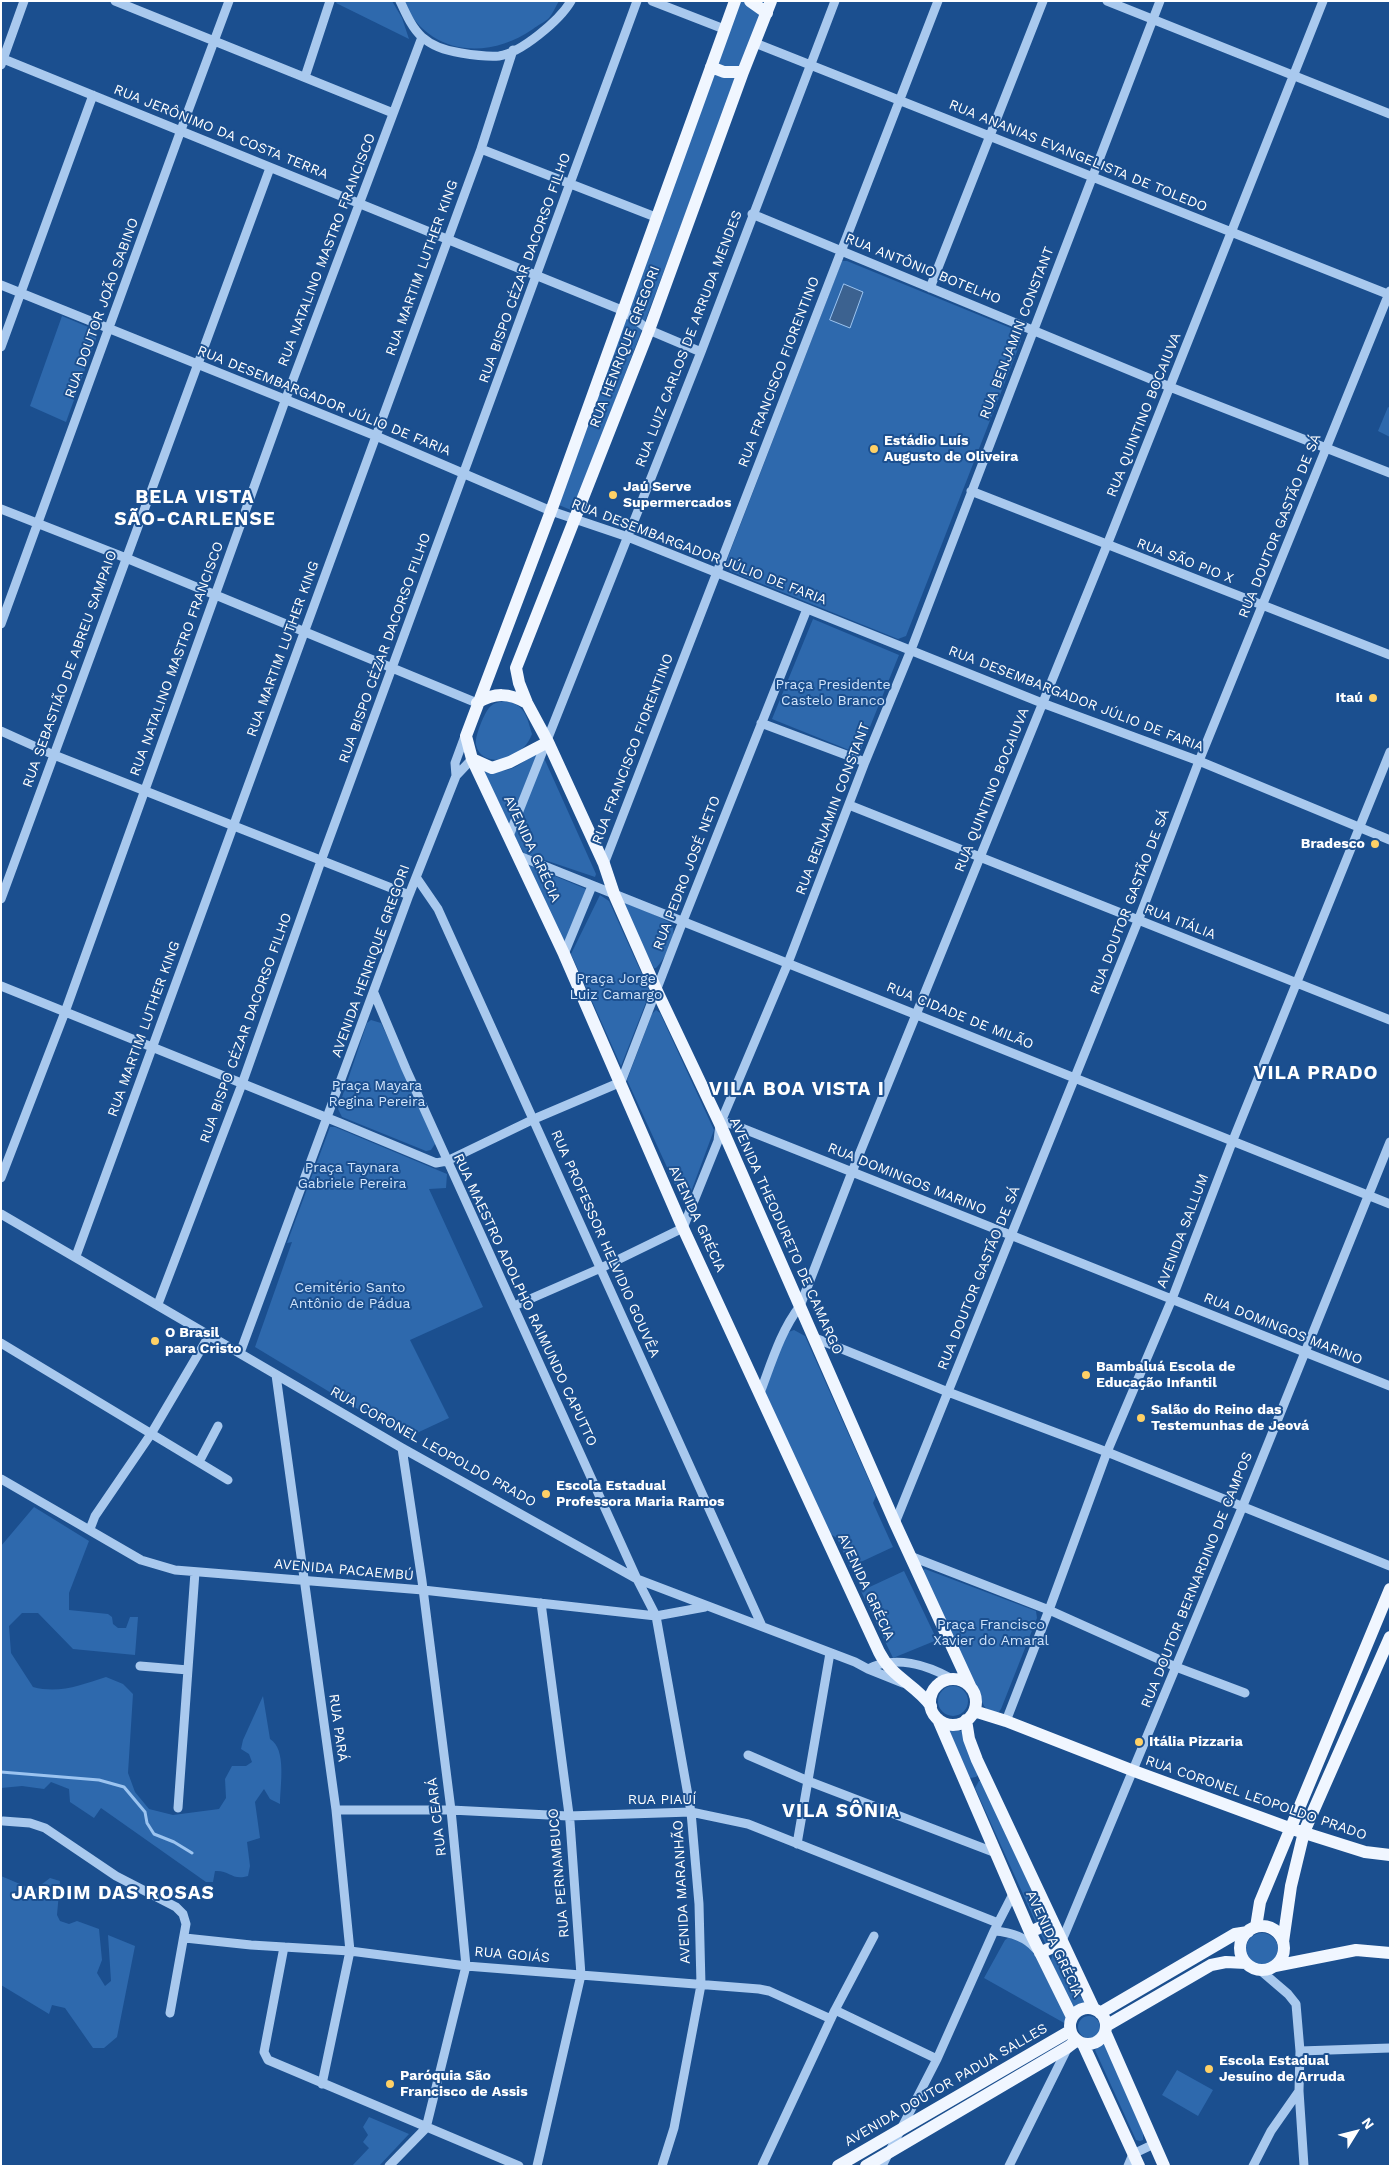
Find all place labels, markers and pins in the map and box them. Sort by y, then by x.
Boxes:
place label: Estádio Luís Augusto de Oliveira [884,433,1018,466]
marker: Estádio Luís Augusto de Oliveira [868,443,880,455]
place label: Jaú Serve Supermercados [623,479,731,512]
marker: Jaú Serve Supermercados [607,489,619,501]
place label: Itaú [1336,690,1363,706]
marker: Itaú [1367,692,1379,704]
place label: Bradesco [1301,836,1365,852]
marker: Bradesco [1369,838,1381,850]
place label: O Brasil para Cristo [165,1325,241,1358]
marker: O Brasil para Cristo [149,1335,161,1347]
place label: Bambaluá Escola de Educação Infantil [1096,1359,1235,1391]
marker: Bambaluá Escola de Educação Infantil [1080,1369,1092,1381]
place label: Salão do Reino das Testemunhas de Jeová [1151,1402,1309,1434]
marker: Salão do Reino das Testemunhas de Jeová [1135,1412,1147,1424]
place label: Escola Estadual Professora Maria Ramos [556,1478,725,1510]
marker: Escola Estadual Professora Maria Ramos [540,1488,552,1500]
place label: Itália Pizzaria [1149,1734,1243,1750]
marker: Itália Pizzaria [1133,1736,1145,1748]
place label: Escola Estadual Jesuíno de Arruda [1219,2053,1345,2086]
marker: Escola Estadual Jesuíno de Arruda [1203,2063,1215,2075]
place label: Paróquia São Francisco de Assis [400,2068,528,2100]
marker: Paróquia São Francisco de Assis [384,2078,396,2090]

